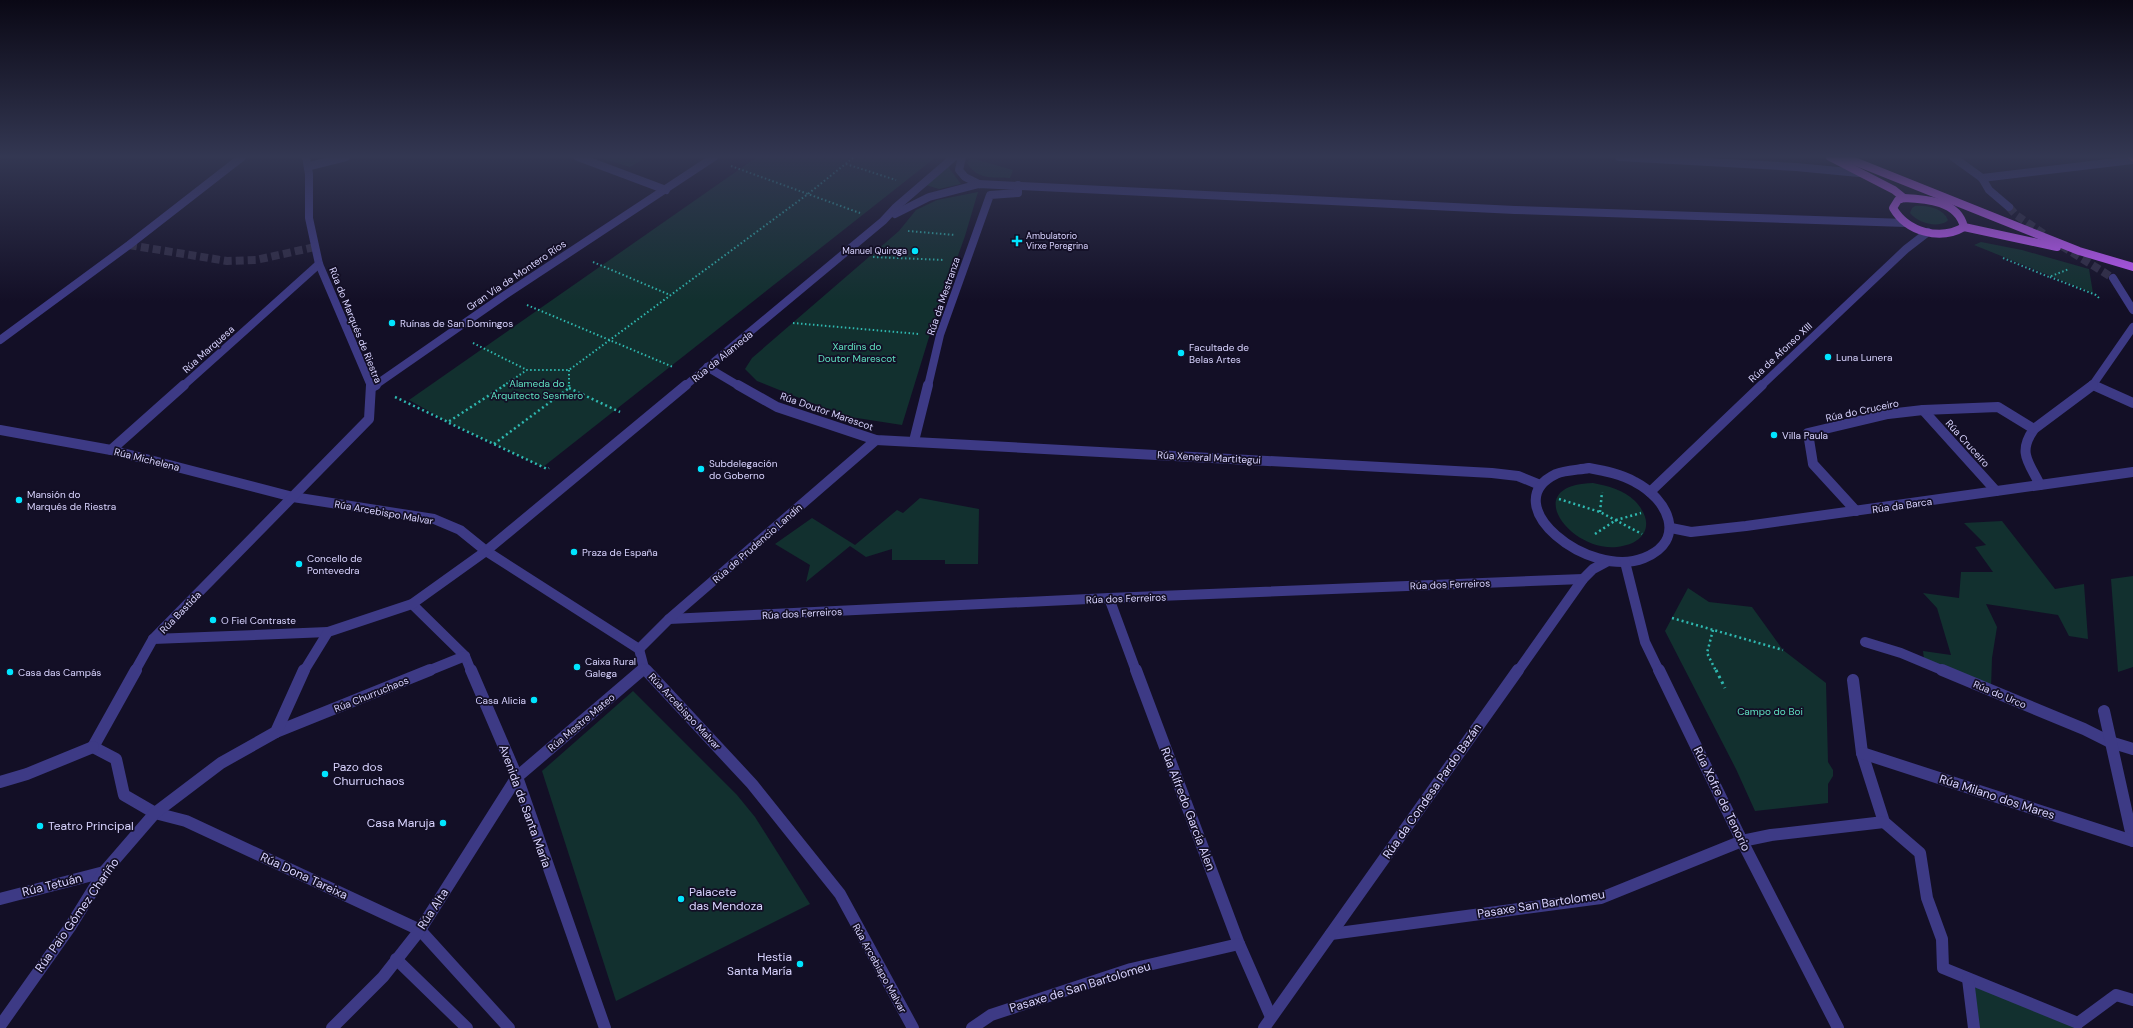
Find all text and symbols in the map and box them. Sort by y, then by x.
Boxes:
place label: Ambulatorio Virxe Peregrina [1026,230,1088,252]
marker: Ambulatorio Virxe Peregrina [1011,235,1023,247]
street label: Gran Vía de Montero Ríos [464,237,569,314]
place label: Manuel Quiroga [842,245,907,257]
marker: Manuel Quiroga [910,246,920,256]
street label: Rúa da Mestranza [924,255,963,337]
street label: Rúa do Marqués de Riestra [326,265,385,385]
place label: Ruínas de San Domingos [400,317,513,330]
marker: Ruínas de San Domingos [387,318,397,328]
street label: Rúa de Afonso XIII [1746,320,1815,385]
street label: Rúa Marquesa [180,323,237,376]
street label: Rúa da Alameda [689,328,755,385]
park label: Xardíns do Doutor Marescot [818,340,896,365]
place label: Facultade de Belas Artes [1189,341,1249,366]
marker: Facultade de Belas Artes [1176,348,1186,358]
place label: Luna Lunera [1836,351,1892,364]
marker: Luna Lunera [1823,352,1833,362]
park label: Alameda do Arquitecto Sesmero [491,377,583,402]
street label: Rúa Doutor Marescot [778,389,875,434]
street label: Rúa do Cruceiro [1824,396,1900,425]
street label: Rúa Cruceiro [1943,417,1992,470]
place label: Villa Paula [1782,429,1828,442]
marker: Villa Paula [1769,430,1779,440]
street label: Rúa Michelena [113,445,181,474]
street label: Rúa Xeneral Martitegui [1157,448,1261,467]
place label: Subdelegación do Goberno [709,457,778,482]
marker: Subdelegación do Goberno [696,464,706,474]
place label: Mansión do Marqués de Riestra [27,488,116,513]
marker: Mansión do Marqués de Riestra [14,495,24,505]
street label: Rúa da Barca [1871,495,1933,516]
street label: Rúa Arcebispo Malvar [333,497,435,528]
street label: Rúa de Prudencio Landín [710,501,805,586]
place label: Praza de España [582,546,658,559]
marker: Praza de España [569,547,579,557]
place label: Concello de Pontevedra [307,552,363,577]
marker: Concello de Pontevedra [294,559,304,569]
street label: Rúa dos Ferreiros [1410,577,1490,592]
street label: Rúa Bastida [157,588,204,636]
street label: Rúa dos Ferreiros [1086,591,1166,606]
street label: Rúa dos Ferreiros [762,605,842,622]
place label: O Fiel Contraste [221,614,296,627]
marker: O Fiel Contraste [208,615,218,625]
place label: Caixa Rural Galega [585,655,636,680]
marker: Caixa Rural Galega [572,662,582,672]
place label: Casa das Campás [18,666,101,679]
marker: Casa das Campás [5,667,15,677]
street label: Rúa Arcebispo Malvar [646,670,724,753]
street label: Rúa Churruchaos [332,674,410,715]
street label: Rúa do Urco [1971,677,2028,711]
street label: Rúa Mestre Mateo [545,691,618,754]
place label: Casa Alicia [475,694,526,707]
marker: Casa Alicia [529,695,539,705]
park label: Campo do Boi [1737,705,1803,718]
street label: Rúa da Condesa Pardo Bazán [1379,720,1485,862]
street label: Avenida de Santa María [495,742,555,870]
street label: Rúa Xofre de Tenorio [1690,744,1754,854]
street label: Rúa Alfredo García Alen [1157,745,1219,873]
place label: Pazo dos Churruchaos [333,759,405,789]
marker: Pazo dos Churruchaos [320,769,330,779]
street label: Rúa Milano dos Mares [1937,771,2057,823]
place label: Casa Maruja [367,815,435,831]
place label: Teatro Principal [48,818,134,834]
marker: Casa Maruja [438,818,448,828]
marker: Teatro Principal [35,821,45,831]
street label: Rúa Dona Tareixa [258,849,350,903]
street label: Rúa Paio Gómez Chariño [31,855,123,975]
street label: Rúa Tetuán [20,870,84,900]
place label: Palacete das Mendoza [689,884,763,914]
street label: Rúa Alta [414,886,452,932]
street label: Pasaxe San Bartolomeu [1476,886,1606,922]
marker: Palacete das Mendoza [676,894,686,904]
street label: Rúa Arcebispo Malvar [850,921,910,1015]
place label: Hestia Santa María [727,949,792,979]
street label: Pasaxe de San Bartolomeu [1008,958,1153,1016]
marker: Hestia Santa María [795,959,805,969]

